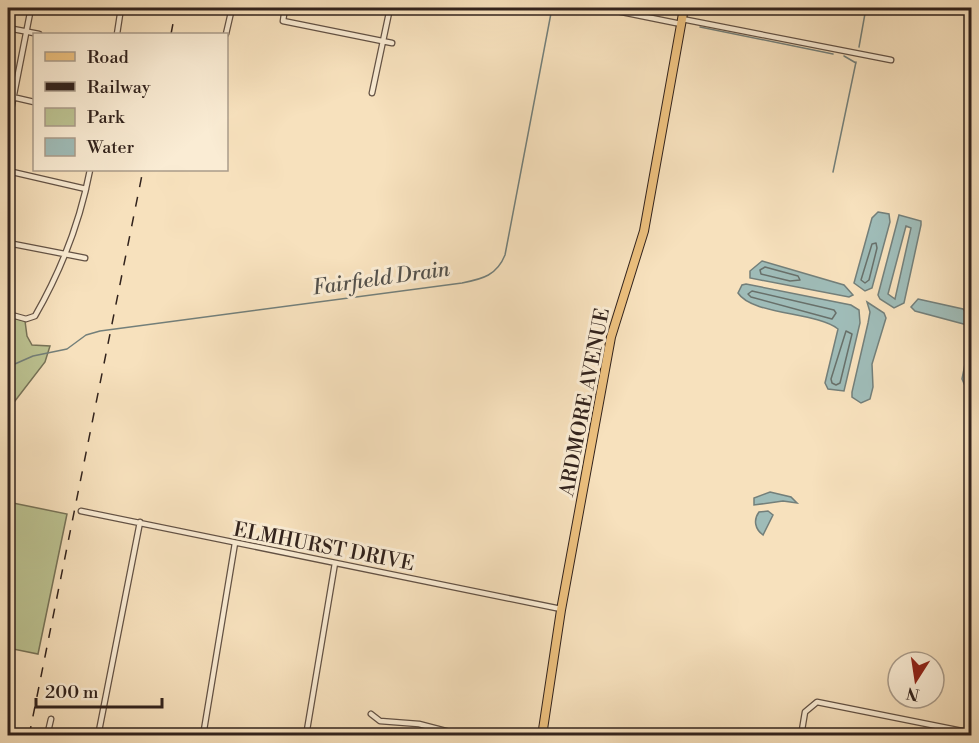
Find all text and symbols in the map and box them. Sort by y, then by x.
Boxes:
legend [33,33,228,171]
text: Road [87,46,130,69]
text: Railway [87,76,151,99]
text: Park [87,106,126,129]
text: Water [86,136,135,159]
water label: Fairfield Drain [311,256,452,301]
street label: ARDMORE AVENUE [555,306,616,499]
street label: ELMHURST DRIVE [231,518,416,577]
north arrow [886,650,946,710]
scale bar [36,671,162,709]
text: 200 m [45,681,99,704]
text: N [904,683,921,705]

